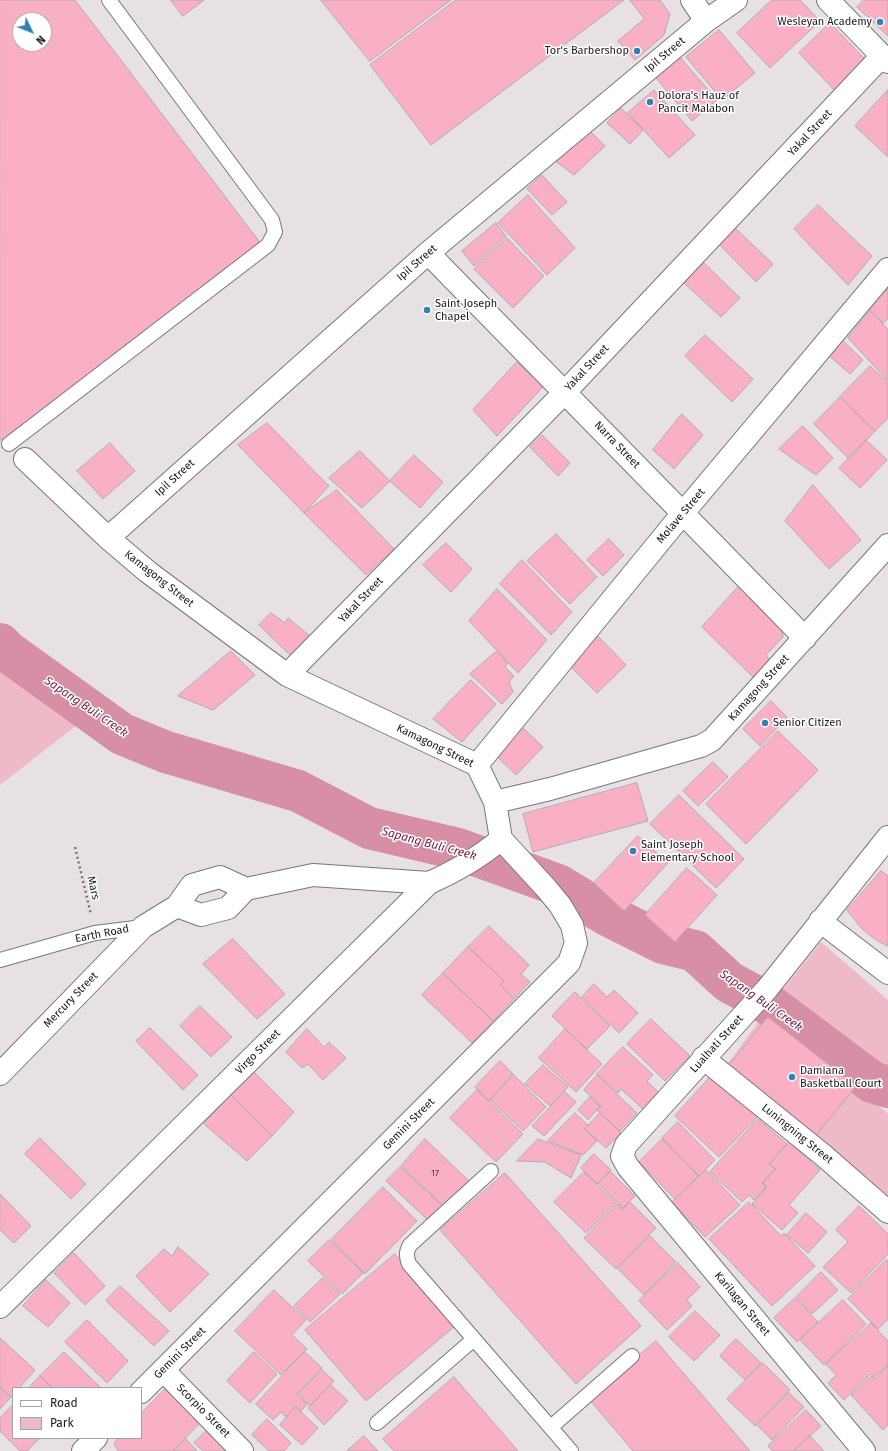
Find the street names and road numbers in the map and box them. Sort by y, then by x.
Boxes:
street label: Ipil Street [642,34,688,76]
street label: Yakal Street [785,107,835,159]
street label: Ipil Street [394,242,440,284]
street label: Yakal Street [562,342,612,394]
street label: Narra Street [591,419,643,471]
street label: Ipil Street [152,457,198,499]
street label: Molave Street [654,486,708,546]
street label: Kamagong Street [122,548,196,610]
street label: Yakal Street [336,574,386,626]
street label: Kamagong Street [726,652,792,724]
street label: Kamagong Street [394,722,476,770]
street label: Mars [84,875,102,901]
street label: Earth Road [74,922,130,946]
street label: Mercury Street [41,969,101,1031]
street label: Lualhati Street [688,1012,746,1076]
street label: Virgo Street [233,1027,283,1077]
street label: Gemini Street [380,1095,438,1153]
street label: Luningning Street [759,1101,835,1167]
street label: Karilagan Street [711,1269,773,1339]
street label: Gemini Street [151,1324,209,1382]
street label: Scorpio Street [173,1381,233,1441]

